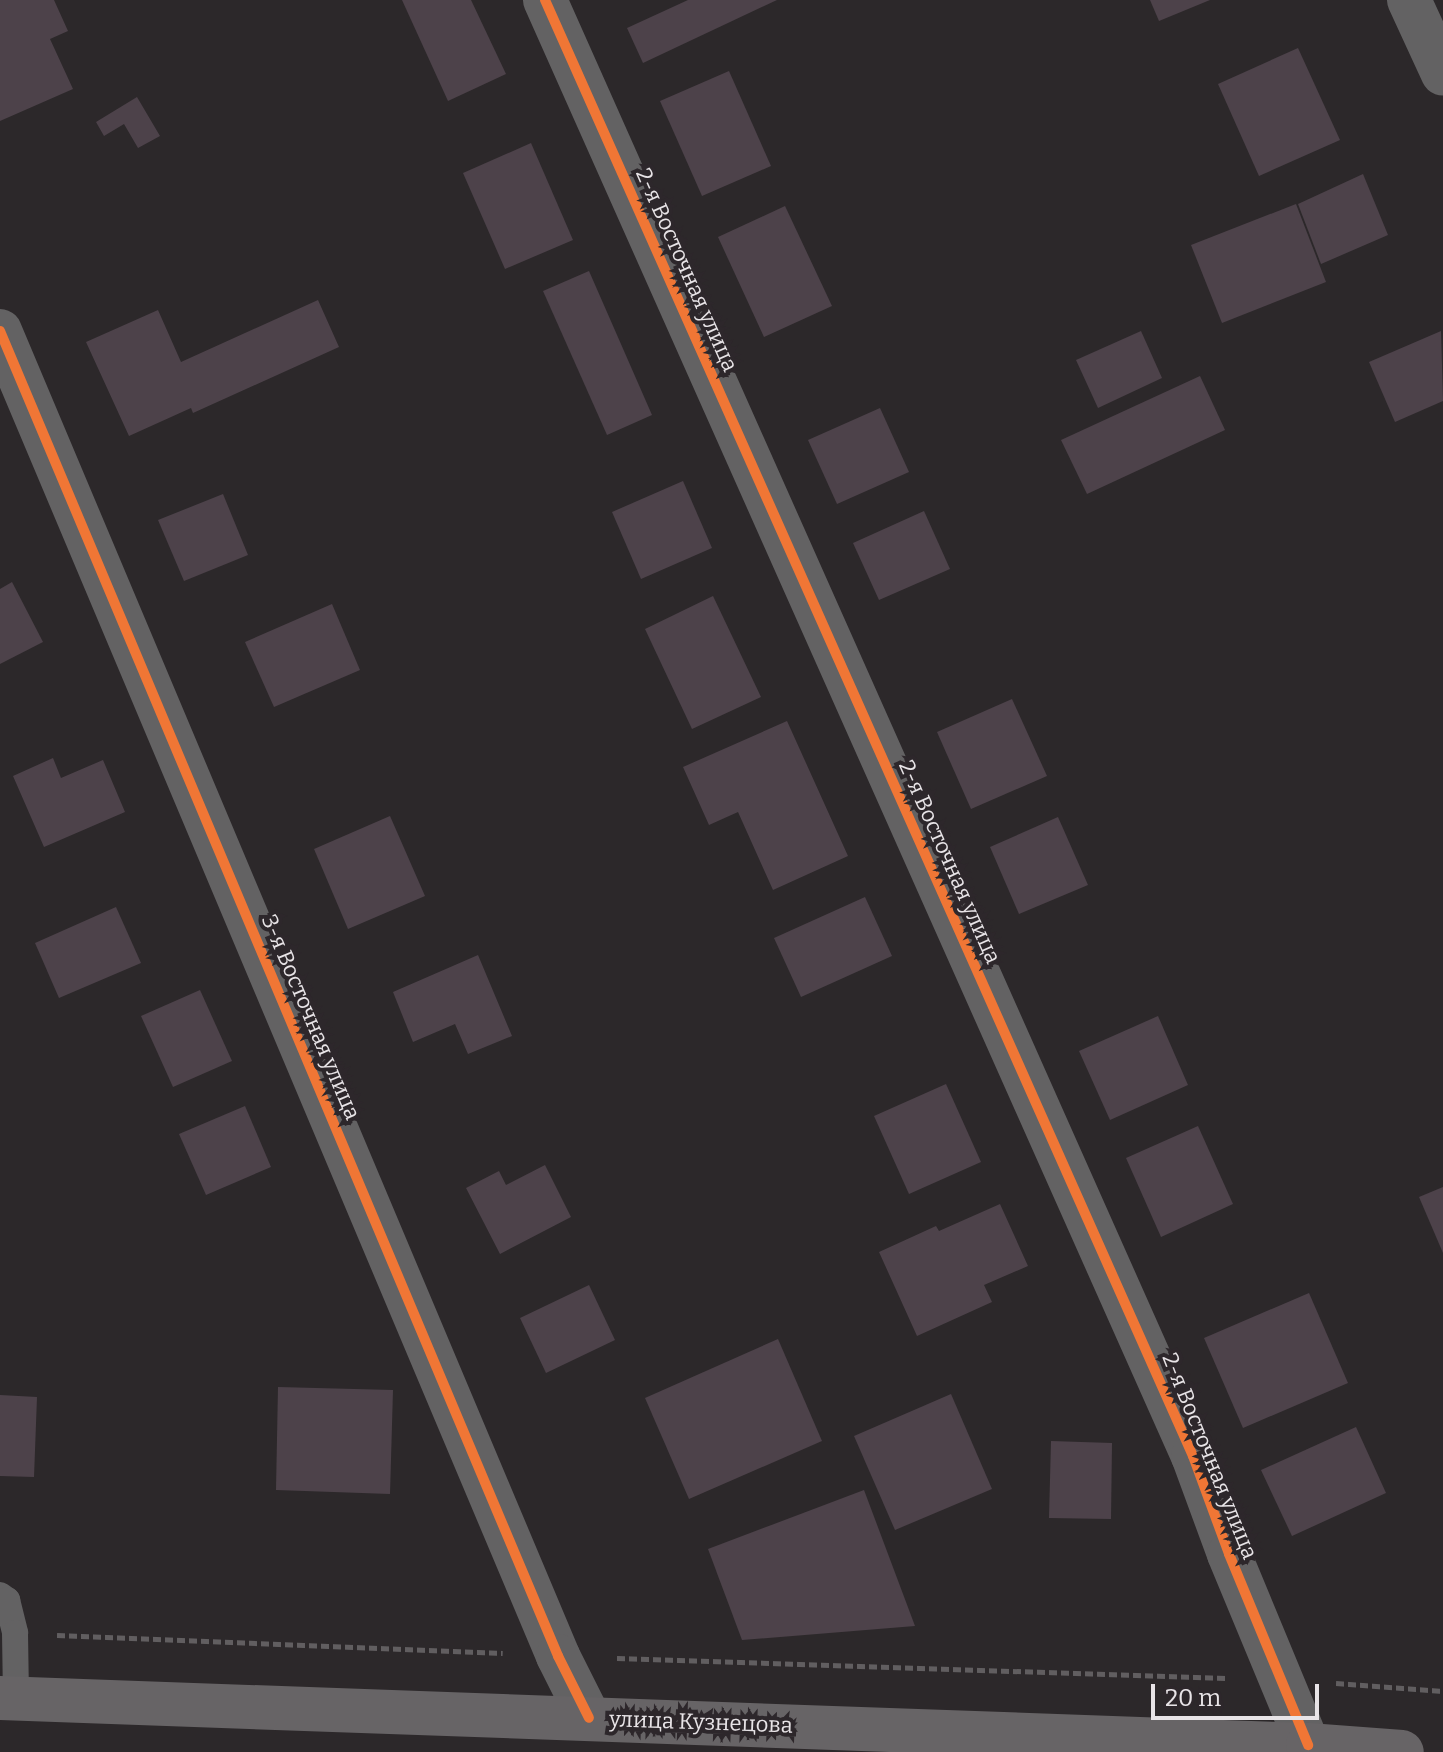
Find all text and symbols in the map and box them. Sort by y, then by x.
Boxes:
street label: 2-я Восточная улица [630,164,744,376]
street label: 2-я Восточная улица [893,756,1007,968]
street label: 3-я Восточная улица [256,910,366,1124]
street label: 2-я Восточная улица [1157,1349,1263,1563]
scale bar [1155,1668,1323,1718]
text: 20 m [1165,1684,1221,1712]
street label: улица Кузнецова [609,1706,793,1738]

